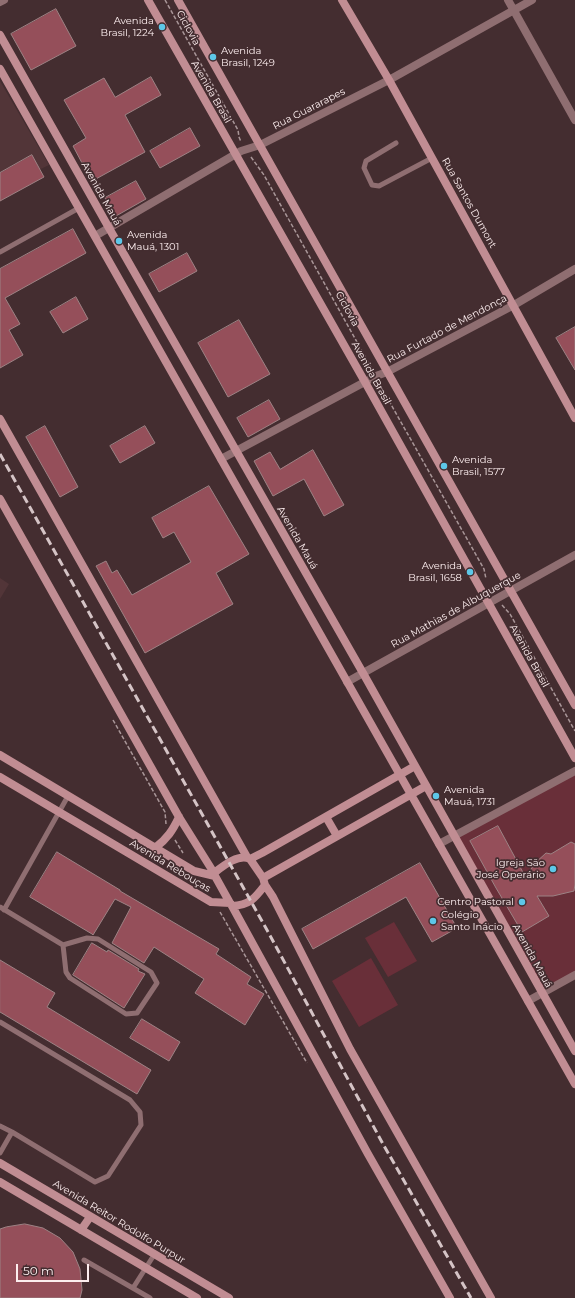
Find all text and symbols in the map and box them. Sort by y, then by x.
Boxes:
street label: Ciclovia [174,8,202,48]
place label: Avenida Brasil, 1224 [101,15,154,38]
marker: Avenida Brasil, 1224 [157,22,167,32]
place label: Avenida Brasil, 1249 [221,45,275,68]
marker: Avenida Brasil, 1249 [208,52,218,62]
street label: Avenida Brasil [188,59,234,125]
street label: Rua Guararapes [271,86,347,132]
street label: Rua Santos Dumont [439,156,499,250]
street label: Avenida Mauá [79,160,123,228]
place label: Avenida Mauá, 1301 [127,229,179,252]
marker: Avenida Mauá, 1301 [114,236,124,246]
street label: Ciclovia [333,289,361,329]
street label: Rua Furtado de Mendonça [385,292,509,366]
street label: Avenida Brasil [349,339,393,407]
place label: Avenida Brasil, 1577 [452,454,505,478]
marker: Avenida Brasil, 1577 [439,461,449,471]
street label: Avenida Mauá [274,504,320,572]
place label: Avenida Brasil, 1658 [408,560,462,584]
marker: Avenida Brasil, 1658 [465,567,475,577]
street label: Rua Mathias de Albuquerque [389,569,523,651]
street label: Avenida Brasil [507,622,551,690]
place label: Avenida Mauá, 1731 [444,784,495,808]
marker: Avenida Mauá, 1731 [431,791,441,801]
street label: Avenida Rebouças [127,837,213,895]
place label: Igreja São José Operário [477,857,545,880]
marker: Igreja São José Operário [548,864,558,874]
place label: Centro Pastoral [437,896,514,908]
marker: Centro Pastoral [517,897,527,907]
place label: Colégio Santo Inácio [441,909,503,932]
marker: Colégio Santo Inácio [428,916,438,926]
street label: Avenida Mauá [510,922,554,990]
street label: Avenida Reitor Rodolfo Purpur [51,1178,187,1266]
scale bar [18,1256,91,1282]
text: 50 m [23,1263,54,1278]

